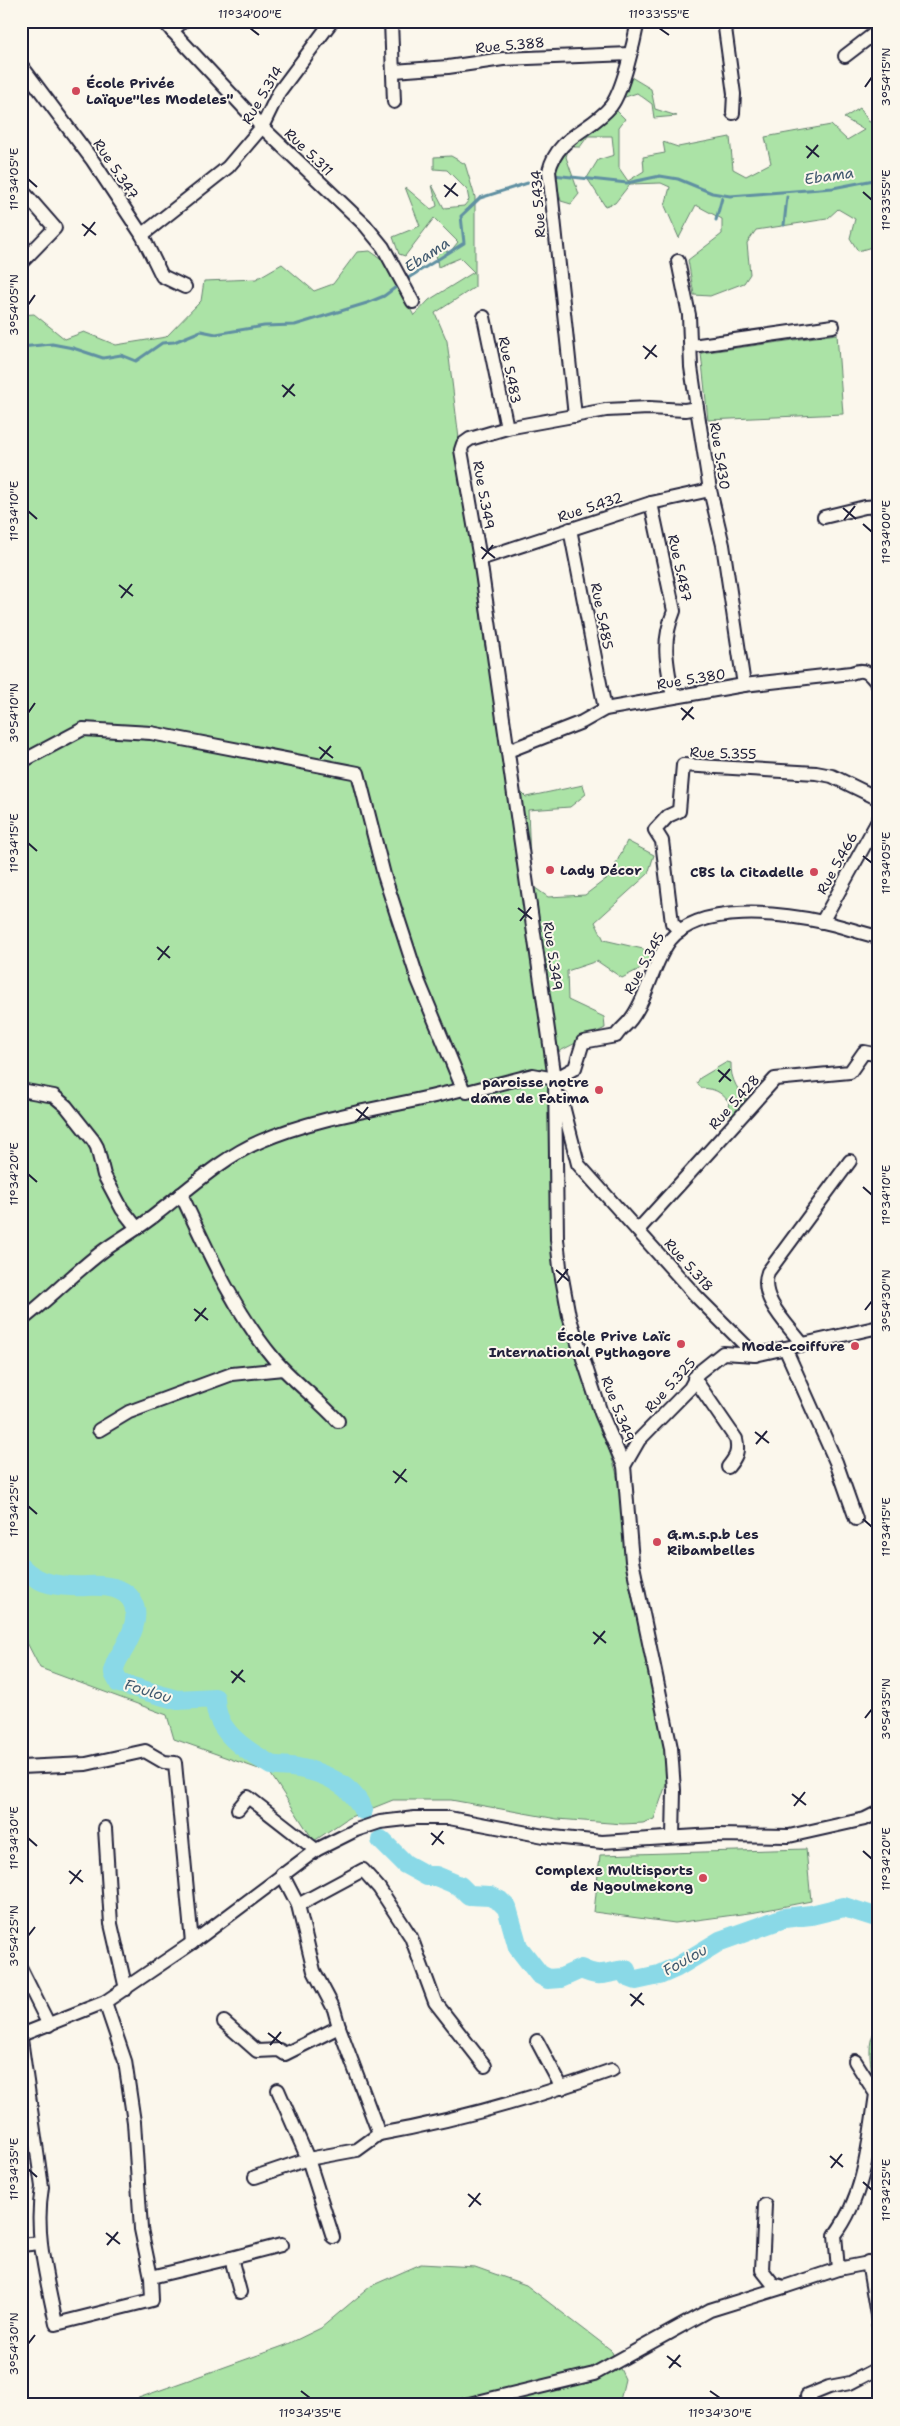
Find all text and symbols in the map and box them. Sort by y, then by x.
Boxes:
text: 11°34'00"E [218,6,282,22]
text: 11°33'55"E [628,6,690,22]
street label: Rue 5.388 [475,33,545,57]
text: 3°54'15"N [878,48,894,106]
street label: Rue 5.314 [238,62,287,127]
place label: École Privée Laïque"les Modeles" [86,74,234,108]
marker: École Privée Laïque"les Modeles" [70,85,82,97]
street label: Rue 5.311 [281,124,337,180]
street label: Rue 5.347 [89,135,143,203]
text: 11°34'05"E [6,148,22,210]
water label: Ebama [803,163,855,189]
street label: Rue 5.434 [527,169,549,239]
text: 11°33'55"E [878,169,894,231]
water label: Ebama [401,233,453,277]
text: 3°54'05"N [6,274,22,336]
street label: Rue 5.483 [495,335,525,405]
street label: Rue 5.430 [706,421,734,491]
street label: Rue 5.349 [469,459,499,531]
text: 11°34'10"E [6,481,22,541]
street label: Rue 5.432 [555,488,625,526]
text: 11°34'00"E [878,500,894,564]
street label: Rue 5.487 [664,533,696,603]
street label: Rue 5.485 [587,581,617,651]
street label: Rue 5.380 [655,665,727,693]
text: 3°54'10"N [6,683,22,743]
street label: Rue 5.355 [689,743,757,763]
text: 11°34'15"E [6,813,22,873]
street label: Rue 5.466 [812,829,862,897]
text: 11°34'05"E [878,832,894,894]
place label: Lady Décor [560,861,642,879]
place label: CBS la Citadelle [690,863,804,881]
marker: Lady Décor [544,864,556,876]
marker: CBS la Citadelle [808,866,820,878]
street label: Rue 5.349 [539,921,567,991]
street label: Rue 5.345 [620,929,668,997]
street label: Rue 5.428 [705,1071,763,1133]
place label: paroisse notre dame de Fatima [471,1073,589,1107]
marker: paroisse notre dame de Fatima [593,1084,605,1096]
text: 11°34'20"E [6,1142,22,1206]
text: 11°34'10"E [878,1165,894,1225]
street label: Rue 5.318 [660,1235,718,1295]
text: 3°54'30"N [878,1269,894,1333]
place label: École Prive Laïc International Pythagore [489,1327,671,1361]
place label: Mode-coiffure [741,1337,845,1355]
marker: École Prive Laïc International Pythagore [675,1338,687,1350]
marker: Mode-coiffure [849,1340,861,1352]
street label: Rue 5.325 [641,1354,699,1416]
street label: Rue 5.349 [597,1374,639,1444]
text: 11°34'25"E [6,1475,22,1537]
text: 11°34'15"E [878,1497,894,1557]
place label: G.m.s.p.b Les Ribambelles [667,1525,759,1559]
marker: G.m.s.p.b Les Ribambelles [651,1536,663,1548]
water label: Foulou [122,1674,174,1708]
text: 3°54'35"N [878,1678,894,1740]
text: 11°34'30"E [6,1806,22,1870]
text: 11°34'20"E [878,1827,894,1891]
place label: Complexe Multisports de Ngoulmekong [535,1861,693,1895]
marker: Complexe Multisports de Ngoulmekong [697,1872,709,1884]
text: 3°54'25"N [6,1905,22,1967]
water label: Foulou [659,1939,711,1980]
text: 11°34'35"E [6,2138,22,2200]
text: 11°34'25"E [878,2159,894,2221]
text: 3°54'30"N [6,2312,22,2376]
text: 11°34'35"E [279,2405,341,2421]
text: 11°34'30"E [688,2405,752,2421]

